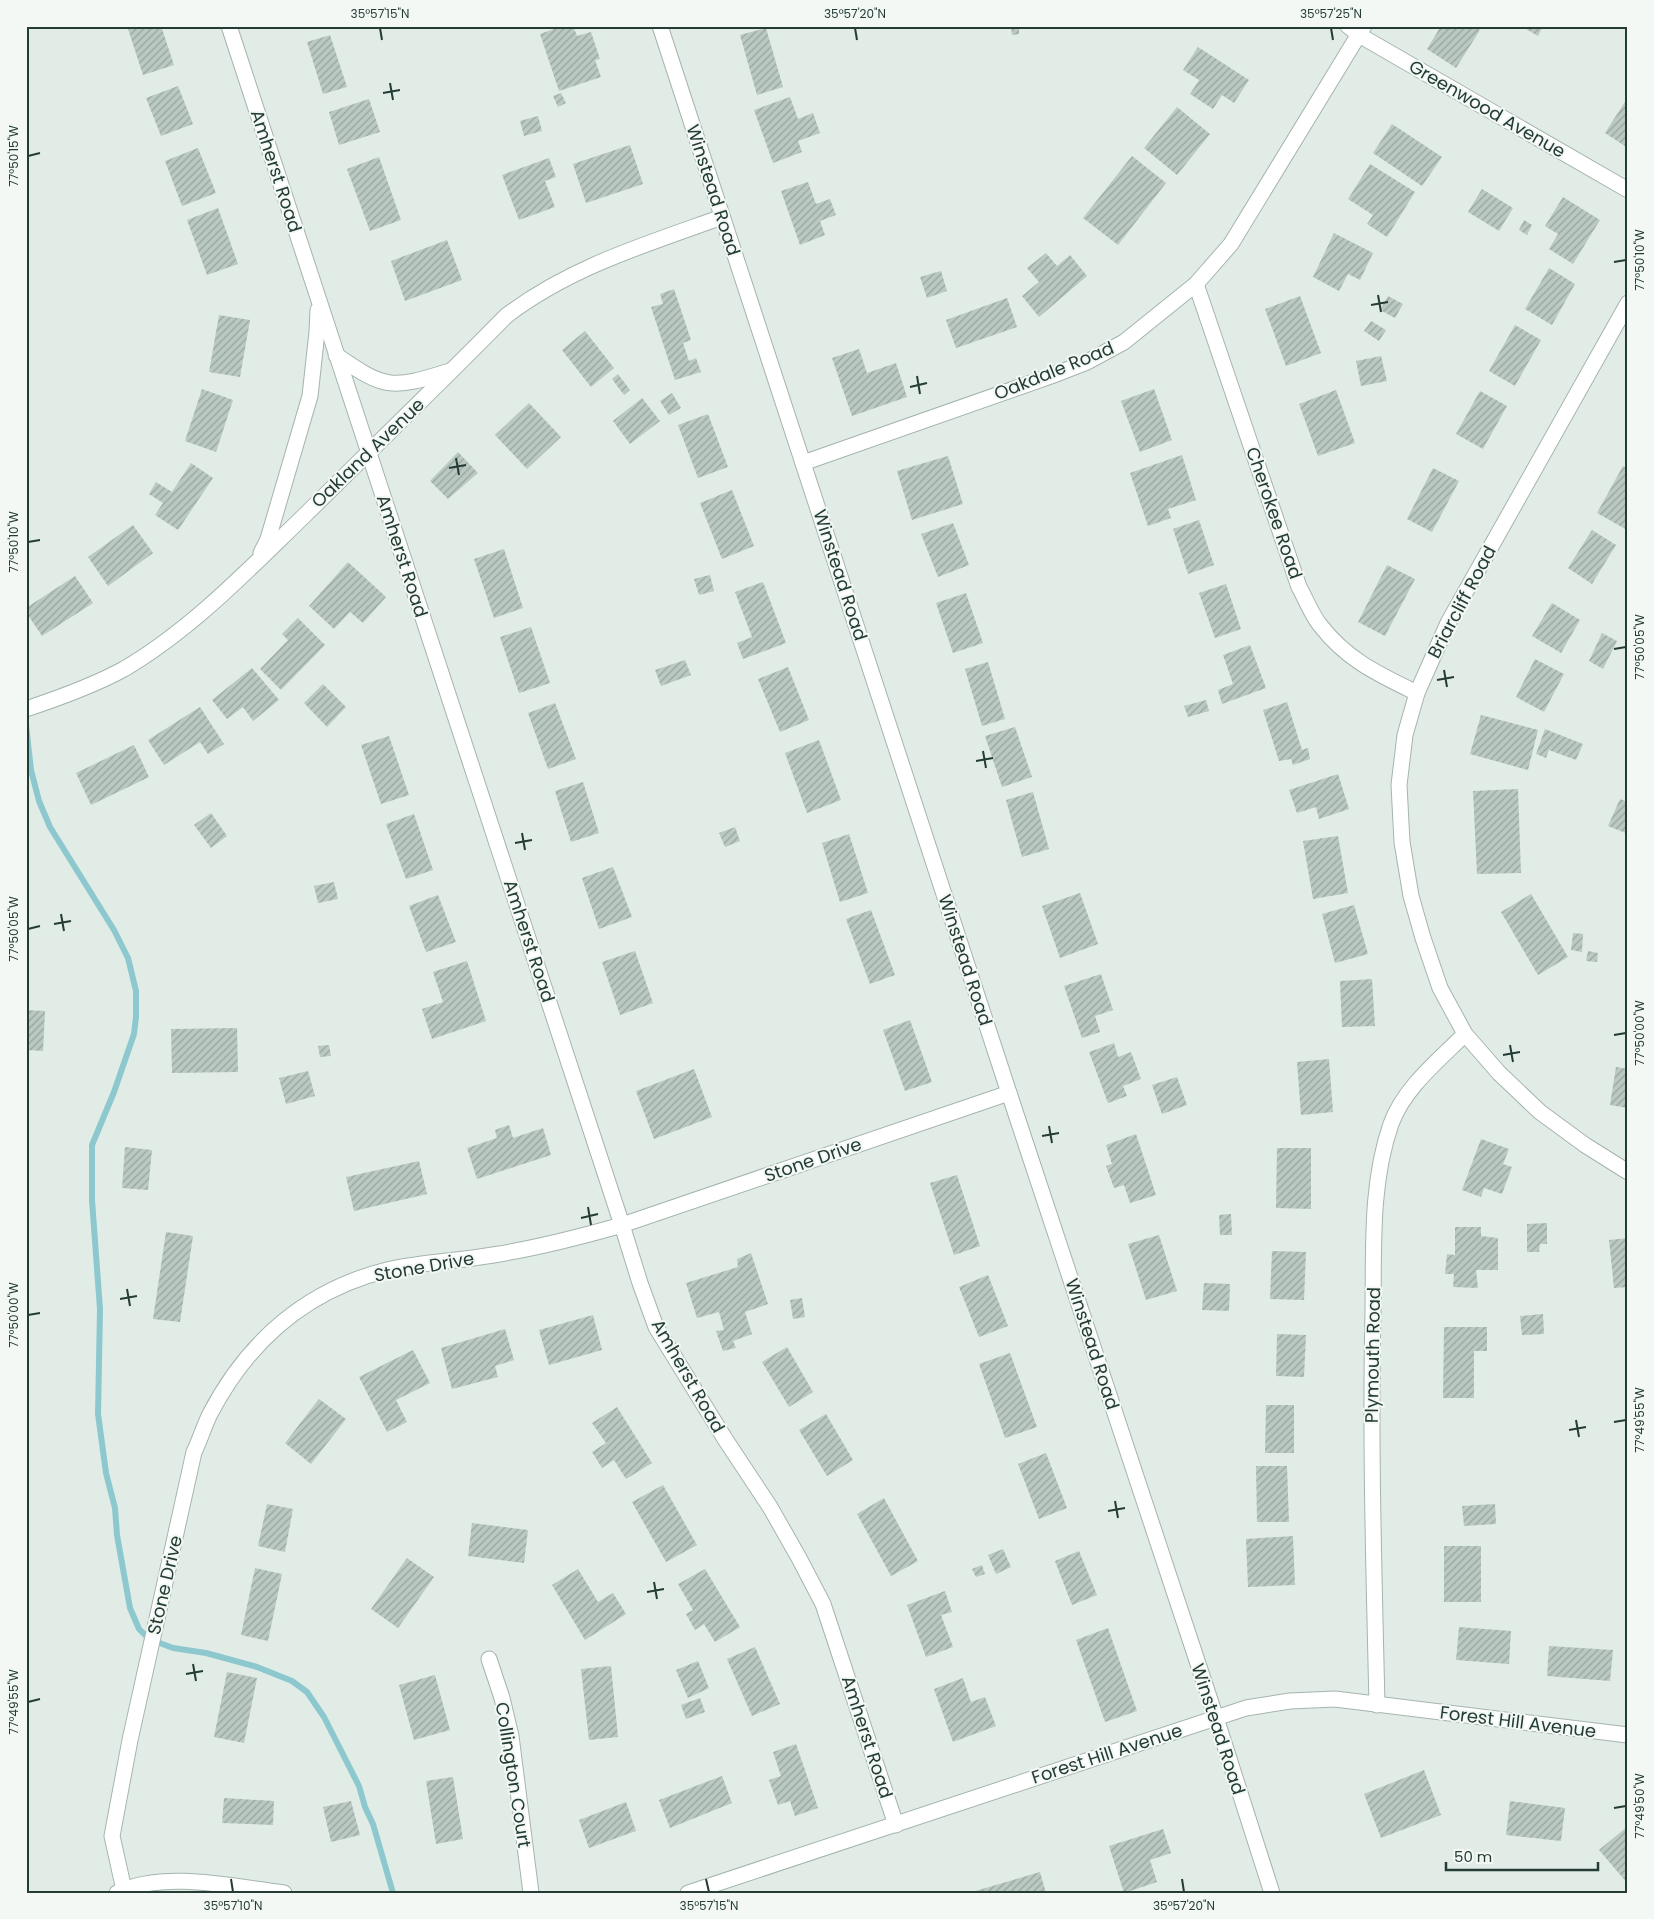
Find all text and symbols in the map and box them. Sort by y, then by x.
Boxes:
text: 35°57'15"N [351,5,409,22]
text: 35°57'20"N [824,5,886,22]
text: 35°57'25"N [1300,5,1362,22]
street label: Greenwood Avenue [1404,54,1570,164]
street label: Amherst Road [245,106,308,235]
street label: Winstead Road [680,121,746,259]
text: 77°50'15"W [5,125,22,187]
text: 77°50'10"W [1631,229,1648,291]
street label: Oakdale Road [990,335,1117,406]
street label: Oakland Avenue [306,392,430,513]
street label: Cherokee Road [1240,444,1309,582]
street label: Amherst Road [371,491,434,620]
street label: Winstead Road [807,506,873,644]
text: 77°50'10"W [5,511,22,573]
street label: Briarcliff Road [1421,541,1502,663]
text: 77°50'05"W [1631,614,1648,680]
street label: Amherst Road [498,876,561,1005]
street label: Winstead Road [932,891,998,1029]
text: 77°50'05"W [5,896,22,962]
text: 77°50'00"W [1631,1000,1648,1066]
street label: Stone Drive [761,1131,865,1188]
street label: Stone Drive [372,1245,476,1288]
street label: Winstead Road [1059,1275,1125,1413]
text: 77°50'00"W [5,1282,22,1348]
street label: Plymouth Road [1359,1287,1386,1423]
street label: Amherst Road [646,1314,731,1437]
text: 77°49'55"W [1631,1387,1648,1453]
street label: Stone Drive [141,1533,188,1637]
street label: Winstead Road [1185,1660,1251,1798]
text: 77°49'55"W [5,1669,22,1735]
street label: Amherst Road [836,1672,899,1801]
street label: Collington Court [490,1700,537,1849]
street label: Forest Hill Avenue [1438,1700,1598,1743]
street label: Forest Hill Avenue [1028,1717,1186,1790]
text: 77°49'50"W [1631,1773,1648,1839]
scale bar [1446,1839,1599,1871]
text: 50 m [1454,1846,1492,1867]
text: 35°57'10"N [204,1897,262,1914]
text: 35°57'15"N [680,1897,738,1914]
text: 35°57'20"N [1153,1897,1215,1914]

